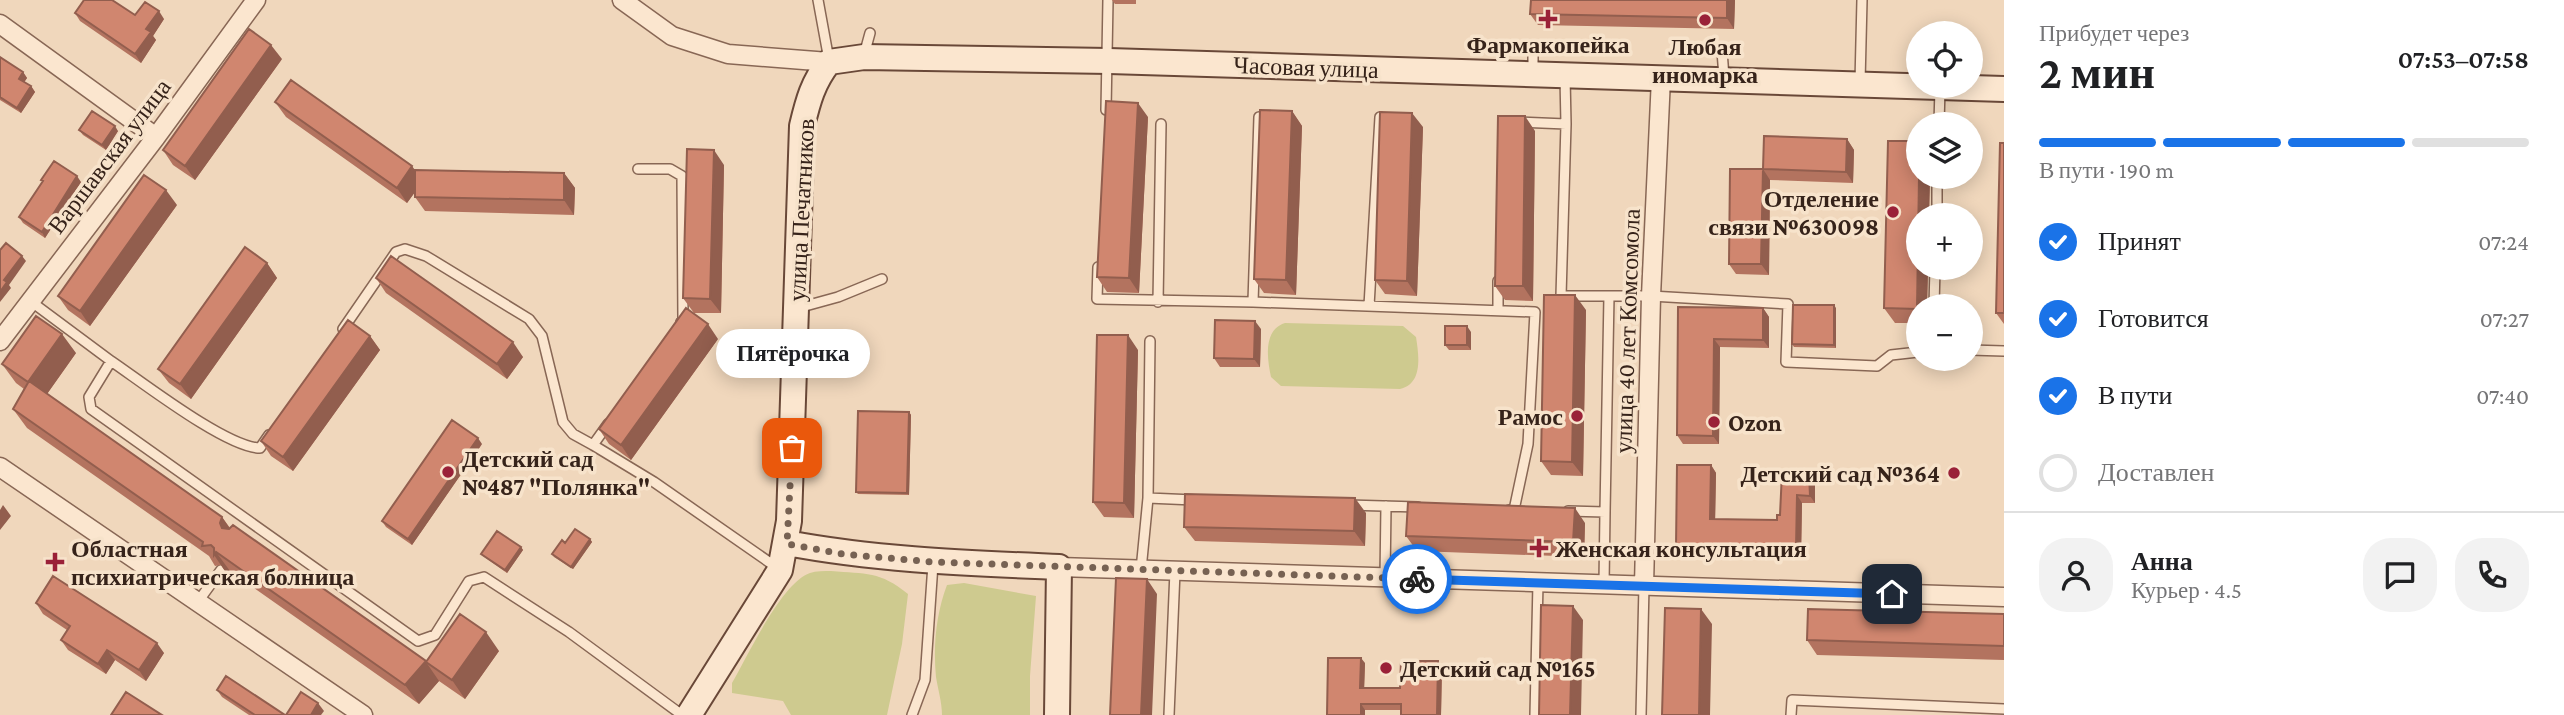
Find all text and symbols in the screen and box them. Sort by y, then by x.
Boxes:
marker: Фармакопейка [1540,11,1556,27]
marker: Любая иномарка [1697,12,1713,28]
text: Прибудет через [2039,20,2189,46]
map controls [1906,21,1983,371]
button: locate [1906,21,1983,98]
place label: Фармакопейка [1466,31,1630,58]
place label: Любая иномарка [1652,33,1758,88]
text: 07:53–07:58 [2398,45,2529,74]
text: 2 мин [2039,47,2155,98]
street label: Часовая улица [1233,51,1379,83]
street label: Варшавская улица [42,73,176,239]
button: layers [1906,112,1983,189]
street label: улица Печатников [783,118,819,302]
text: В пути · 190 m [2039,157,2174,183]
place label: Отделение связи №630098 [1708,185,1879,240]
button: + [1906,203,1983,280]
marker: Отделение связи №630098 [1885,204,1901,220]
street label: улица 40 лет Комсомола [1609,208,1645,454]
icon: check [2039,223,2077,261]
text: Принят [2098,227,2181,256]
text: 07:24 [2478,229,2529,255]
button: − [1906,294,1983,371]
icon: check [2039,300,2077,338]
text: Готовится [2098,304,2209,333]
text: 07:27 [2480,306,2529,332]
callout: Пятёрочка [715,329,869,378]
text: Пятёрочка [737,340,849,366]
icon: check [2039,377,2077,415]
text: В пути [2098,381,2172,410]
text: 07:40 [2476,383,2529,409]
place label: Рамос [1498,403,1563,430]
marker: Рамос [1569,408,1585,424]
place label: Ozon [1728,409,1782,436]
marker: Ozon [1706,414,1722,430]
pin [762,418,822,478]
icon: bag [773,429,811,467]
place label: Детский сад №487 "Полянка" [462,445,650,500]
text: Доставлен [2098,458,2215,487]
place label: Детский сад №364 [1740,460,1940,487]
marker: Детский сад №487 "Полянка" [440,464,456,480]
marker: Детский сад №364 [1946,465,1962,481]
place label: Областная психиатрическая болница [71,535,354,590]
place label: Женская консультация [1555,535,1807,562]
marker: Женская консультация [1529,538,1549,558]
button: person [2039,538,2113,612]
button: chat [2363,538,2437,612]
button: phone [2455,538,2529,612]
courier [1382,544,1452,614]
text: Анна [2131,547,2193,576]
marker: Областная психиатрическая болница [45,552,65,572]
icon: bike [1398,560,1436,598]
pin [1862,564,1922,624]
icon: home [1873,575,1911,613]
text: Курьер · 4.5 [2131,577,2242,603]
place label: Детский сад №165 [1400,655,1595,682]
marker: Детский сад №165 [1378,660,1394,676]

